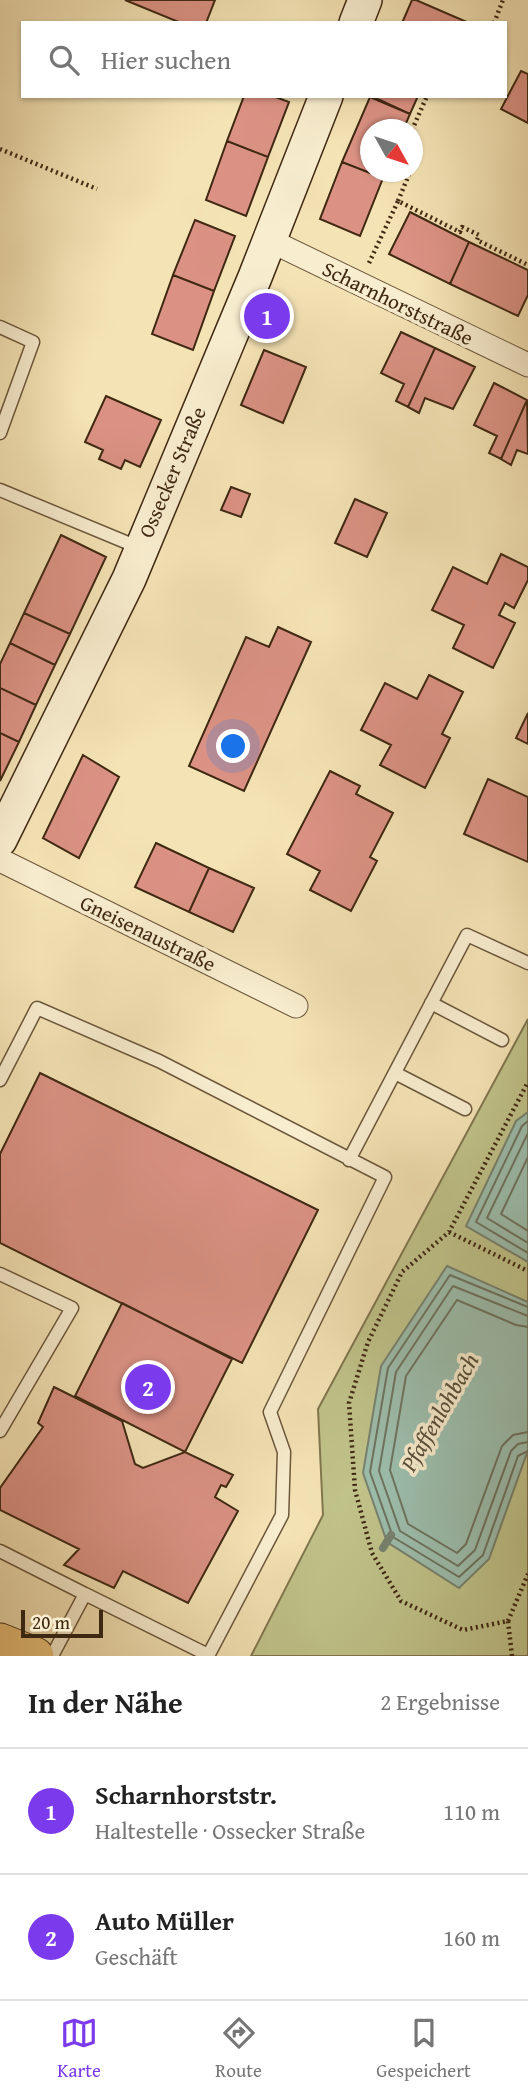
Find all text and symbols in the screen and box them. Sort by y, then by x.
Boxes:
search box [21,21,507,98]
text: Hier suchen [101,40,231,79]
icon: search [45,41,83,79]
north arrow [360,119,423,182]
street label: Scharnhorststraße [317,253,479,353]
pin: 1 [244,290,290,342]
street label: Ossecker Straße [130,401,214,542]
your location [216,729,250,763]
street label: Gneisenaustraße [75,887,221,979]
water label: Pfaffenlohbach [391,1346,486,1478]
pin: 2 [125,1361,171,1413]
scale bar [21,1607,103,1639]
text: 20 m [32,1608,70,1636]
text: In der Nähe [28,1680,183,1724]
text: 2 Ergebnisse [380,1685,500,1718]
text: Scharnhorststr. [95,1775,277,1814]
text: 1 [45,1795,57,1828]
text: 110 m [443,1795,500,1828]
text: Haltestelle · Ossecker Straße [95,1814,365,1847]
text: Auto Müller [95,1901,234,1940]
text: 2 [45,1921,57,1954]
text: 160 m [443,1921,500,1954]
text: Geschäft [95,1940,178,1973]
tab: Karte [57,2014,101,2084]
tab: Route [215,2014,262,2084]
tab: Gespeichert [376,2014,471,2084]

